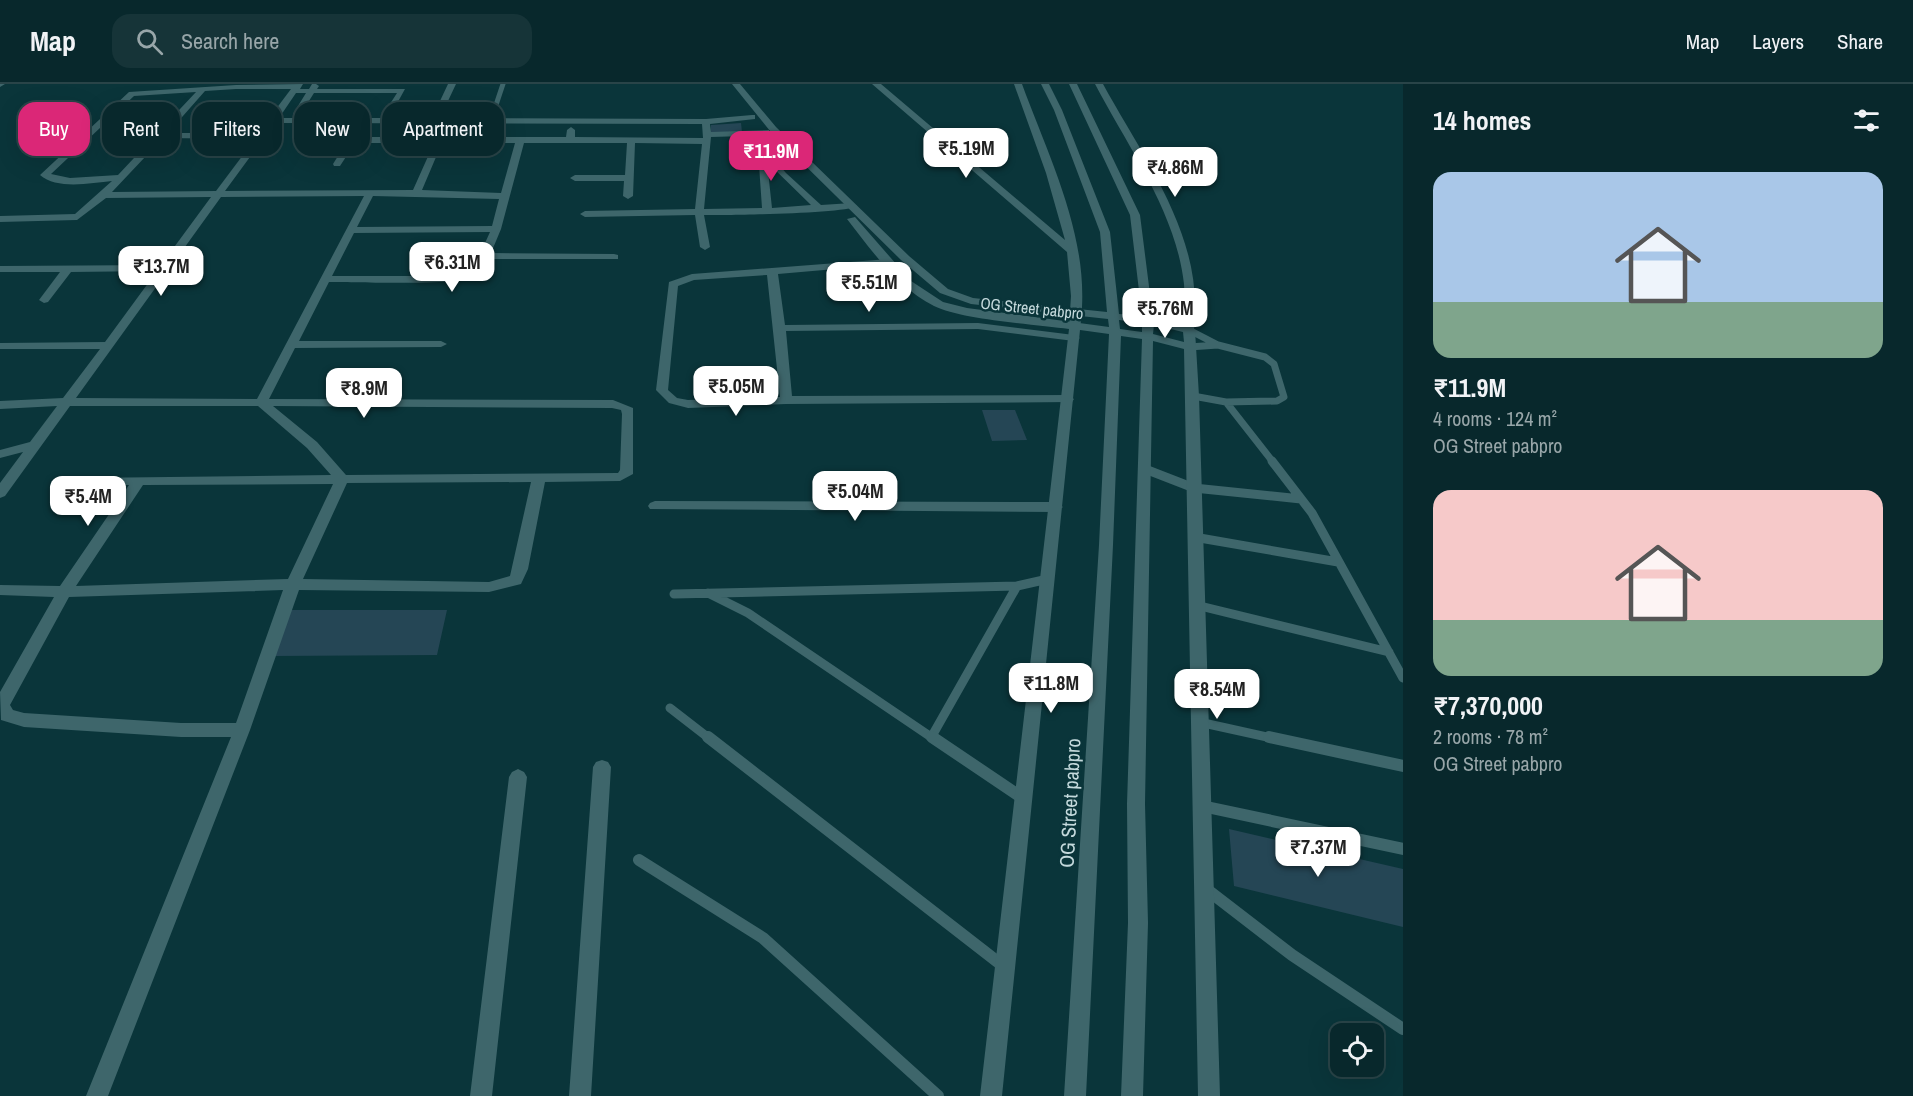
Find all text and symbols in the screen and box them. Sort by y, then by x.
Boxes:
search box [112,14,532,68]
text: Map [30,22,76,60]
icon: search [133,25,166,58]
text: Search here [181,26,279,56]
text: Map [1686,27,1719,56]
text: Layers [1752,27,1804,56]
text: Share [1837,27,1883,56]
chip: Buy [18,102,90,156]
chip: Rent [102,102,180,156]
chip: Filters [192,102,282,156]
chip: New [294,102,370,156]
chip: Apartment [382,102,504,156]
text: 14 homes [1433,103,1531,138]
icon: filters [1850,104,1883,137]
pin: ₹5.19M [917,128,1015,179]
pin: ₹11.9M [722,131,820,182]
text: ₹5.19M [937,134,995,161]
text: ₹11.9M [743,137,799,164]
pin: ₹4.86M [1126,147,1224,198]
text: ₹4.86M [1146,153,1204,180]
icon: home [1604,211,1712,319]
pin: ₹6.31M [403,242,501,293]
pin: ₹13.7M [112,246,210,297]
text: ₹6.31M [423,248,481,275]
text: ₹13.7M [132,252,190,279]
pin: ₹5.51M [820,262,918,313]
text: ₹5.51M [840,268,898,295]
pin: ₹5.76M [1116,288,1214,339]
street label: OG Street pabpro [979,292,1085,324]
text: ₹5.76M [1136,294,1194,321]
pin: ₹5.05M [687,366,785,417]
pin: ₹8.9M [322,368,406,419]
text: ₹11.9M [1433,370,1506,405]
text: ₹5.05M [707,372,765,399]
text: ₹8.9M [340,374,388,401]
text: 4 rooms · 124 m² [1433,405,1557,432]
text: OG Street pabpro [1433,432,1562,459]
pin: ₹5.04M [806,471,904,522]
pin: ₹5.4M [46,476,130,527]
text: ₹5.04M [826,477,884,504]
text: ₹5.4M [64,482,112,509]
icon: home [1604,529,1712,637]
pin: ₹11.8M [1002,663,1100,714]
text: ₹11.8M [1023,669,1079,696]
pin: ₹8.54M [1168,669,1266,720]
text: ₹8.54M [1188,675,1246,702]
text: ₹7,370,000 [1433,688,1543,723]
text: 2 rooms · 78 m² [1433,723,1548,750]
street label: OG Street pabpro [1053,738,1086,868]
text: OG Street pabpro [1433,750,1562,777]
pin: ₹7.37M [1269,827,1367,878]
text: ₹7.37M [1289,833,1347,860]
map controls [1330,1023,1384,1077]
button: locate [1330,1023,1384,1077]

